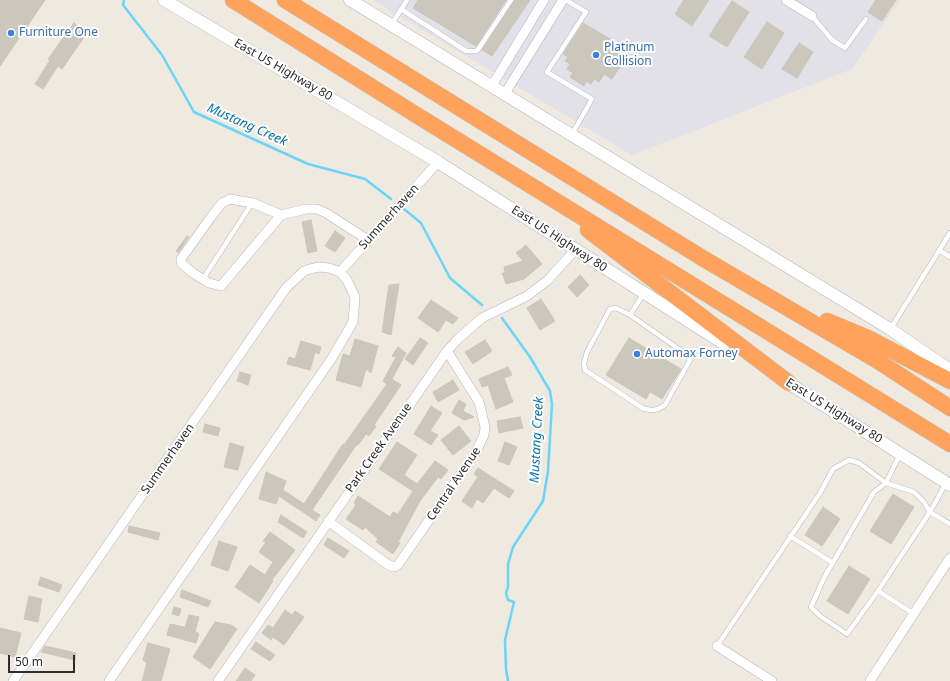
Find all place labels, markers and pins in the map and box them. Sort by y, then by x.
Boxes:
place label: Furniture One [19,26,98,40]
marker: Furniture One [6,28,16,38]
place label: Platinum Collision [604,41,655,69]
marker: Platinum Collision [591,50,601,60]
place label: Automax Forney [645,347,738,361]
marker: Automax Forney [632,349,642,359]

